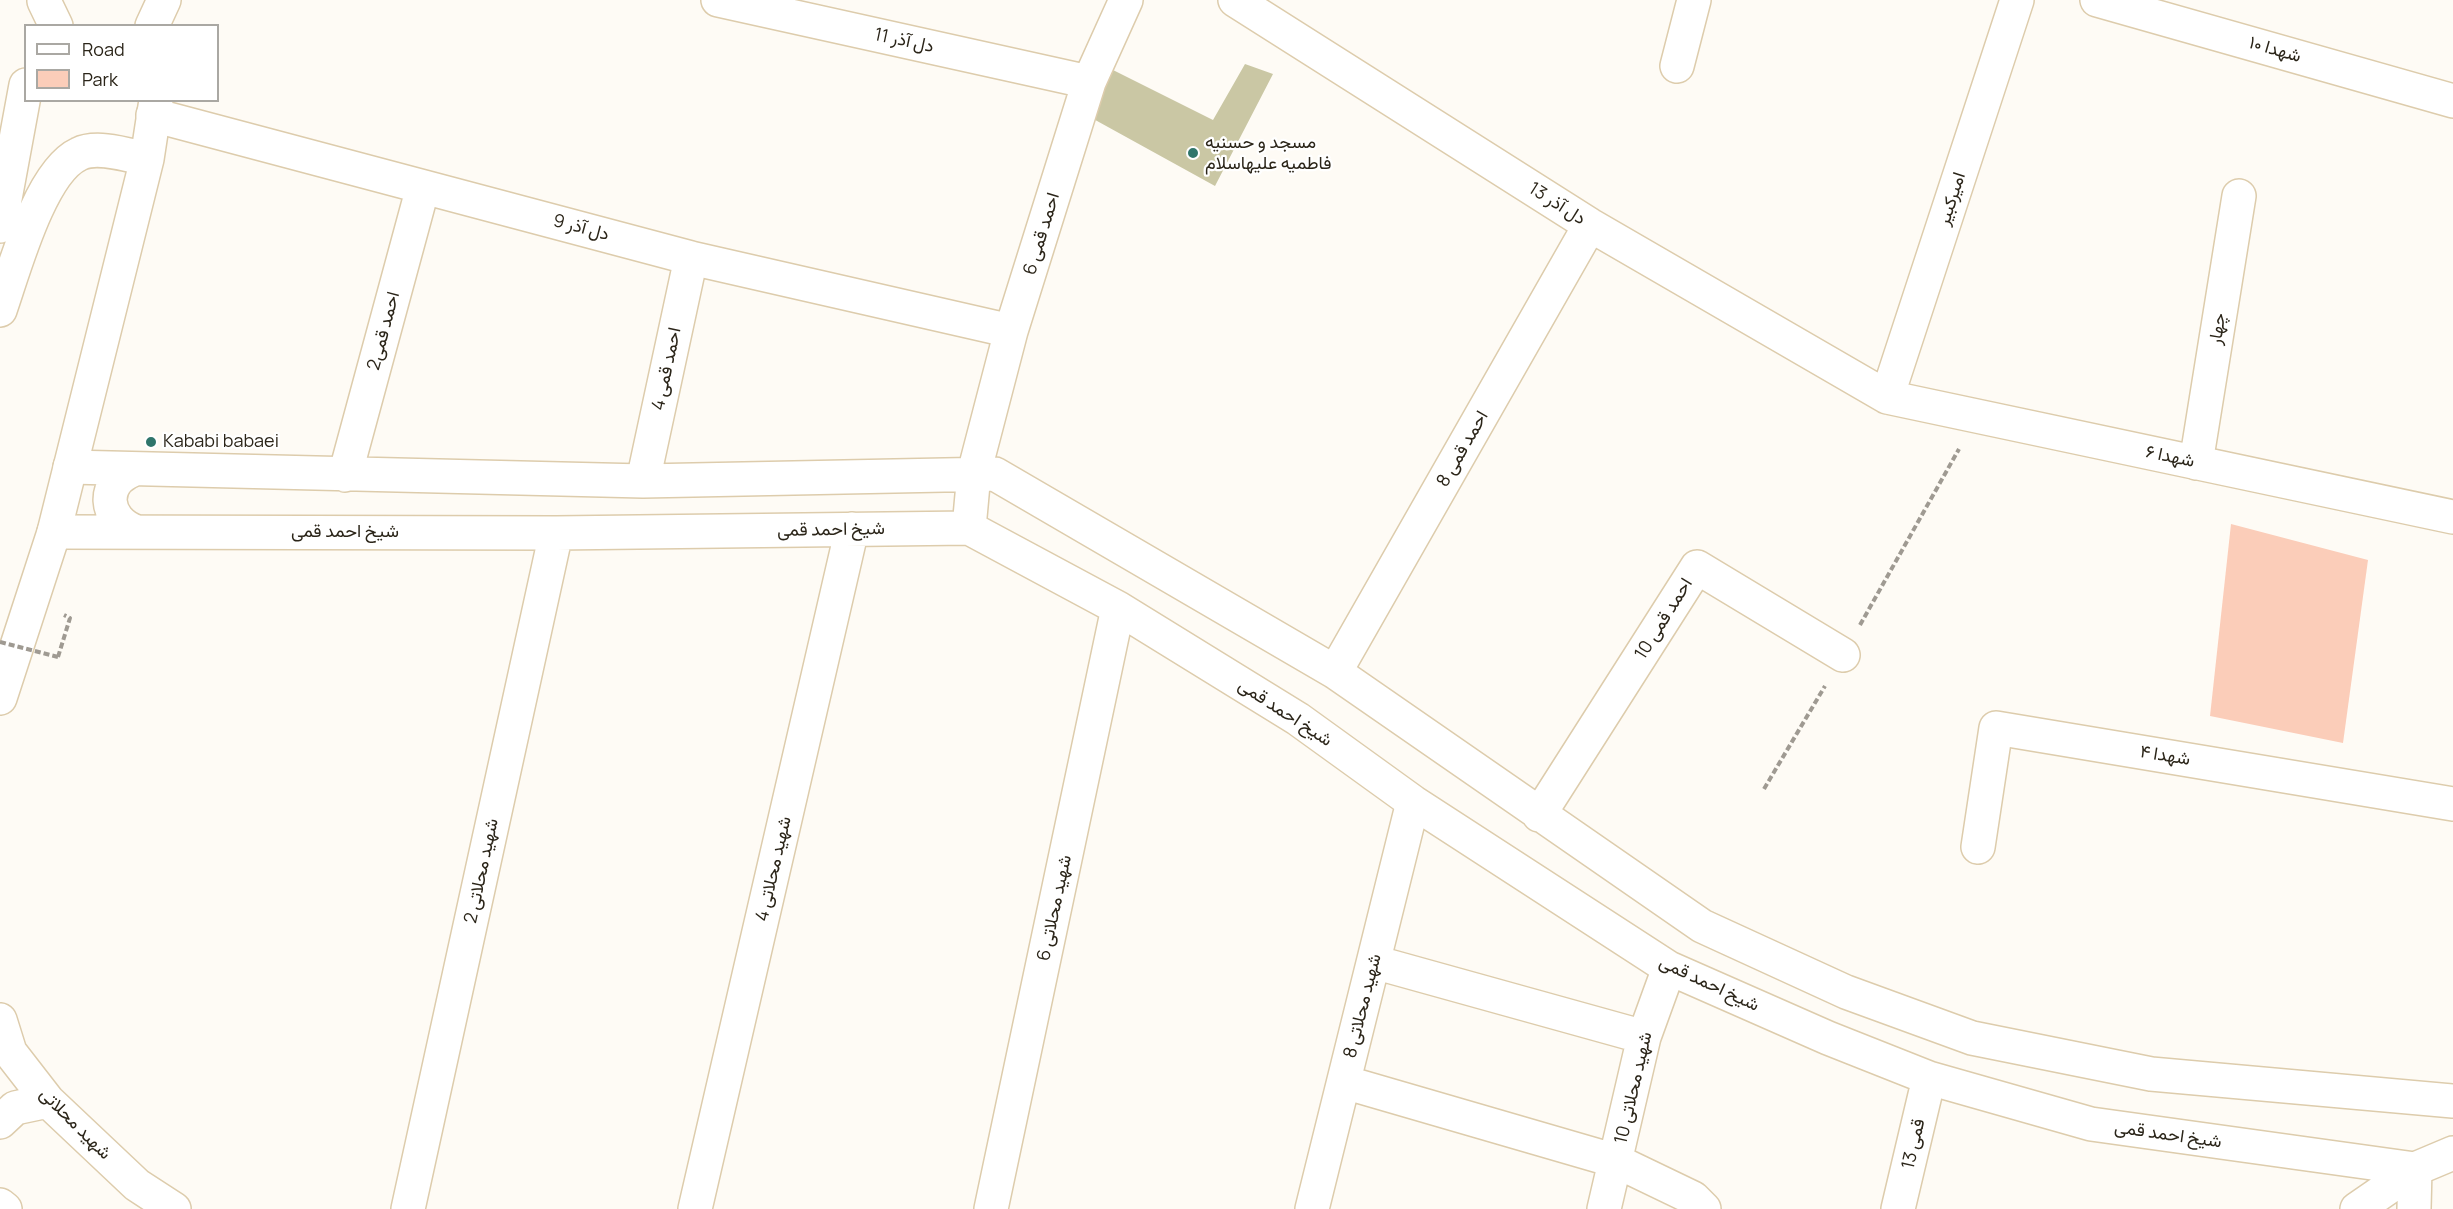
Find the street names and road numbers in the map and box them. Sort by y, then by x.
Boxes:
street label: دل آذر 11 [872,24,936,58]
street label: شهدا ۱۰ [2246,32,2304,68]
street label: امیرکبیر [1933,170,1971,228]
street label: دل آذر 13 [1524,178,1590,230]
street label: احمد قمی 6 [1019,190,1065,278]
street label: دل آذر 9 [550,210,612,246]
street label: احمد قمی2 [363,289,405,373]
street label: چهار [2205,312,2231,346]
street label: احمد قمی 4 [648,325,686,413]
street label: احمد قمی 8 [1433,407,1493,491]
street label: شهدا ۶ [2144,441,2196,473]
street label: شیخ احمد قمی [777,518,885,542]
street label: شیخ احمد قمی [291,521,399,543]
street label: احمد قمی 10 [1631,574,1697,664]
street label: شیخ احمد قمی [1234,675,1336,751]
street label: شهدا ۴ [2138,741,2192,771]
street label: شهید محلاتی 4 [751,814,797,924]
street label: شهید محلاتی 2 [460,817,504,925]
street label: شهید محلاتی 6 [1033,853,1077,963]
street label: شیخ احمد قمی [1656,951,1762,1017]
street label: شهید محلاتی 8 [1340,952,1386,1060]
street label: شهید محلاتی 10 [1611,1030,1657,1146]
street label: شهید محلاتی [35,1084,115,1164]
street label: قمی 13 [1898,1117,1930,1171]
street label: شیخ احمد قمی [2113,1117,2223,1153]

